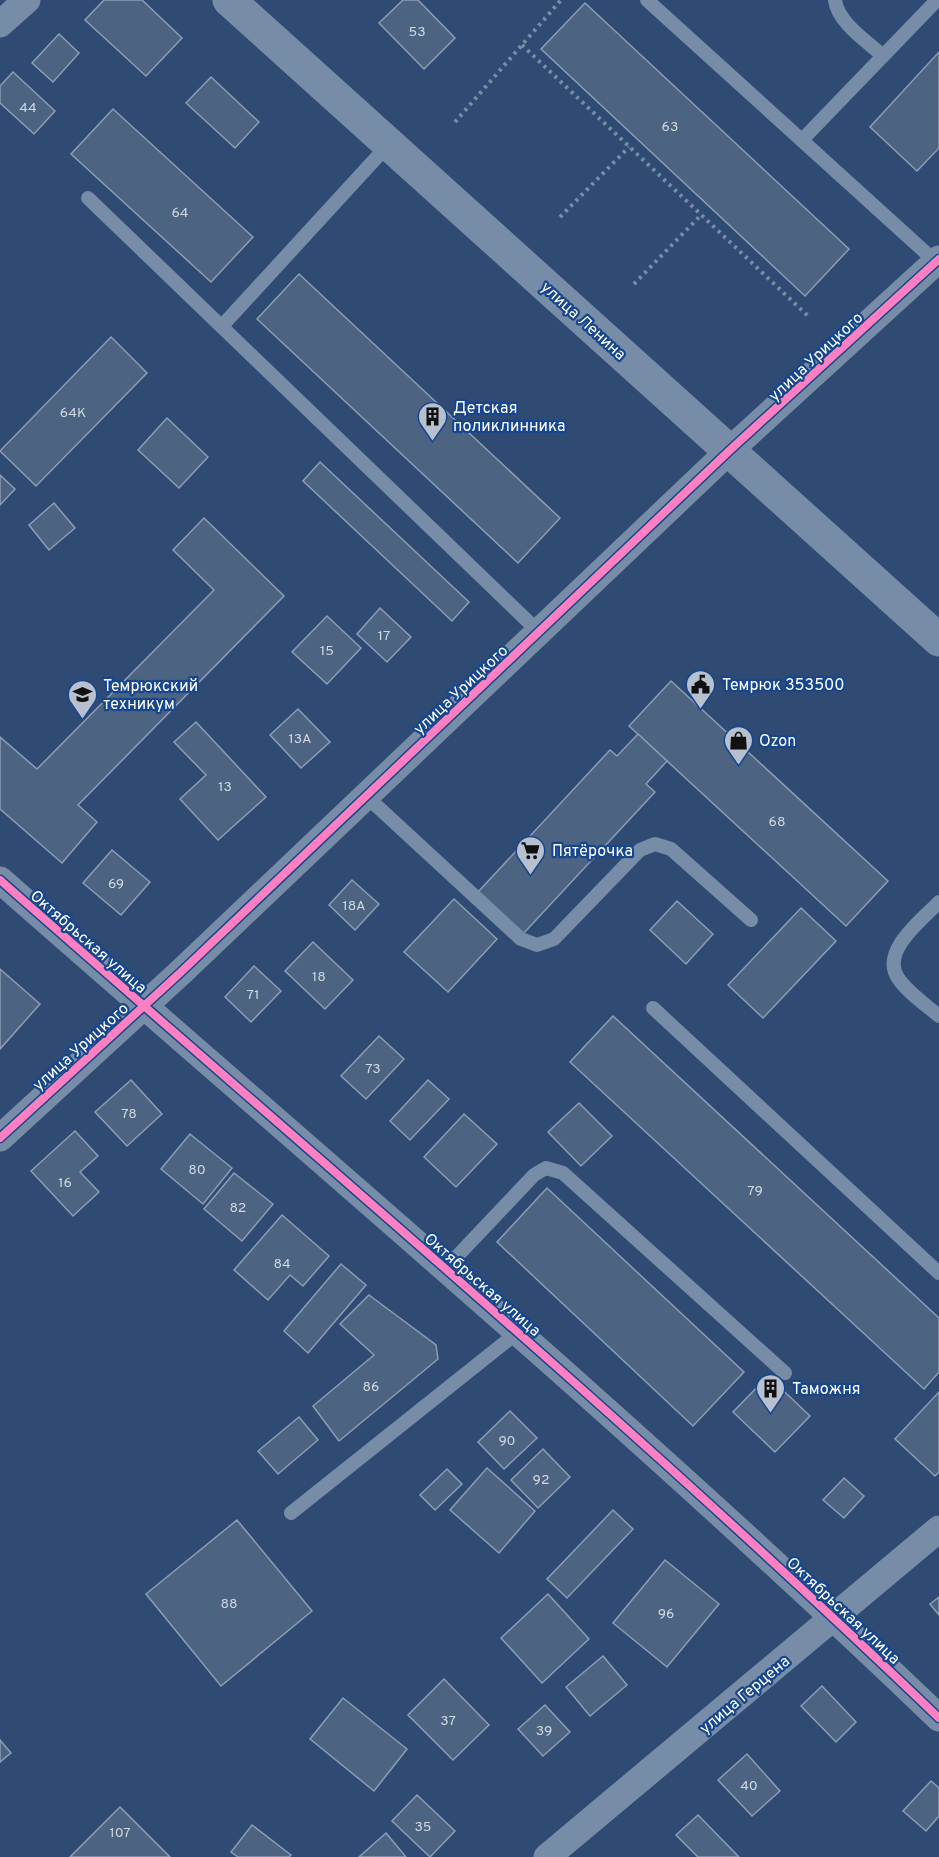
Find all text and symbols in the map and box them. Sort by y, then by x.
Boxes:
house number: 53 [408,24,426,41]
house number: 44 [19,100,37,117]
house number: 63 [662,119,678,136]
house number: 64 [171,205,189,222]
street label: улица Ленина [536,278,629,365]
street label: улица Урицкого [765,308,868,406]
place label: Детская поликлинника [453,399,566,437]
building icon: Детская поликлинника [416,400,448,442]
house number: 64К [60,405,86,422]
house number: 17 [378,628,390,645]
street label: улица Урицкого [410,641,513,739]
house number: 15 [320,643,334,660]
public building icon: Темрюк 353500 [685,668,717,710]
place label: Темрюк 353500 [722,676,844,696]
place label: Темрюкский техникум [103,677,198,715]
school or university icon: Темрюкский техникум [66,678,98,720]
shop icon: Ozon [722,724,754,766]
house number: 13А [288,731,312,748]
place label: Ozon [759,732,796,752]
house number: 13 [218,779,232,796]
house number: 68 [769,814,785,831]
supermarket icon: Пятёрочка [515,834,547,876]
place label: Пятёрочка [552,842,633,862]
house number: 69 [108,876,124,893]
street label: Октябрьская улица [25,886,150,999]
house number: 18А [342,898,366,915]
house number: 18 [312,969,326,986]
house number: 71 [247,987,259,1004]
street label: улица Урицкого [29,999,133,1096]
house number: 73 [365,1061,381,1078]
house number: 78 [121,1106,137,1123]
house number: 80 [188,1162,206,1179]
house number: 16 [58,1175,72,1192]
house number: 79 [747,1183,763,1200]
house number: 82 [230,1200,246,1217]
street label: Октябрьская улица [419,1229,544,1342]
house number: 84 [273,1256,291,1273]
building icon: Таможня [755,1372,787,1414]
house number: 86 [363,1379,379,1396]
place label: Таможня [792,1380,861,1400]
house number: 90 [498,1433,516,1450]
house number: 92 [533,1472,549,1489]
street label: Октябрьская улица [782,1554,904,1669]
house number: 88 [220,1596,238,1613]
house number: 96 [658,1606,674,1623]
street label: улица Герцена [696,1652,795,1739]
house number: 37 [440,1713,456,1730]
house number: 39 [536,1723,552,1740]
house number: 40 [740,1778,758,1795]
house number: 35 [414,1819,432,1836]
house number: 107 [109,1825,131,1842]

